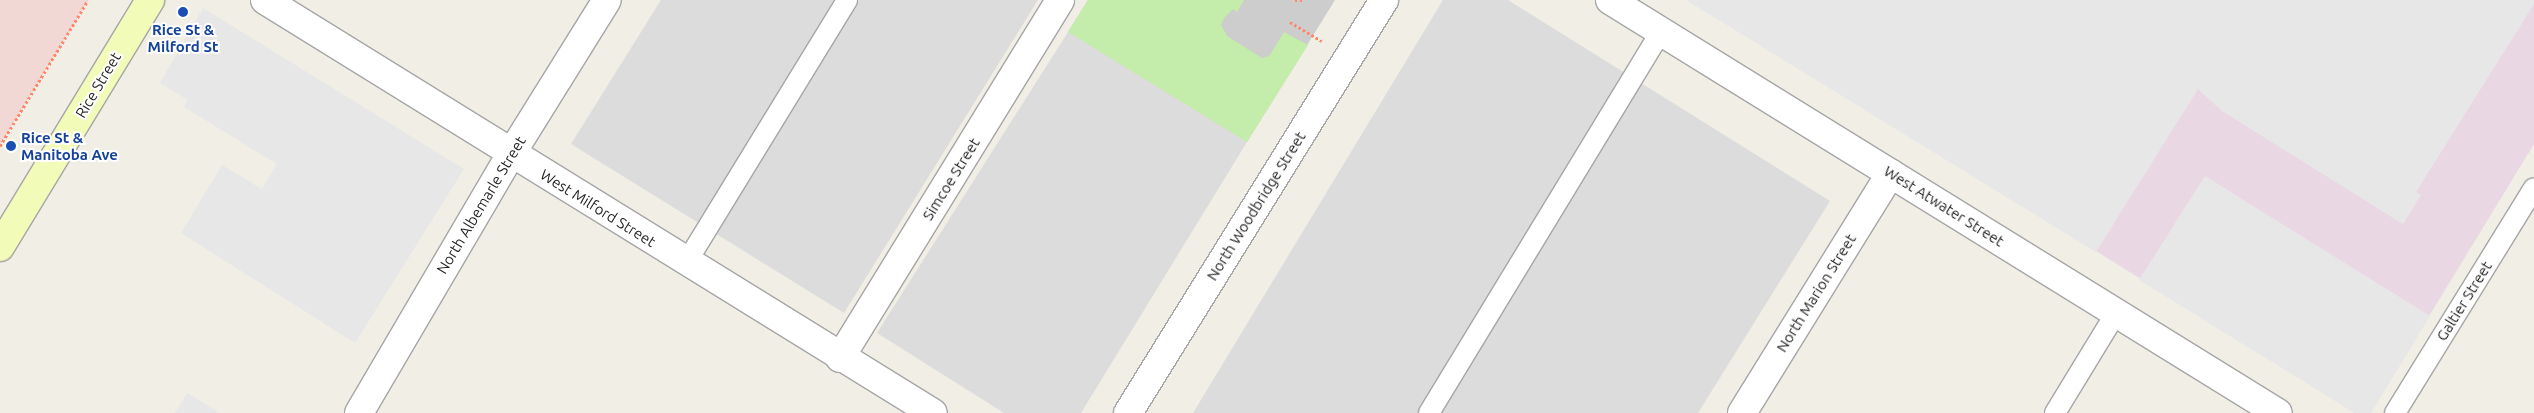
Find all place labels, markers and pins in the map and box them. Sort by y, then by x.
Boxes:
marker: Rice St & Milford St [177,6,189,18]
place label: Rice St & Milford St [148,20,218,55]
place label: Rice St & Manitoba Ave [21,128,118,163]
marker: Rice St & Manitoba Ave [5,140,17,152]

